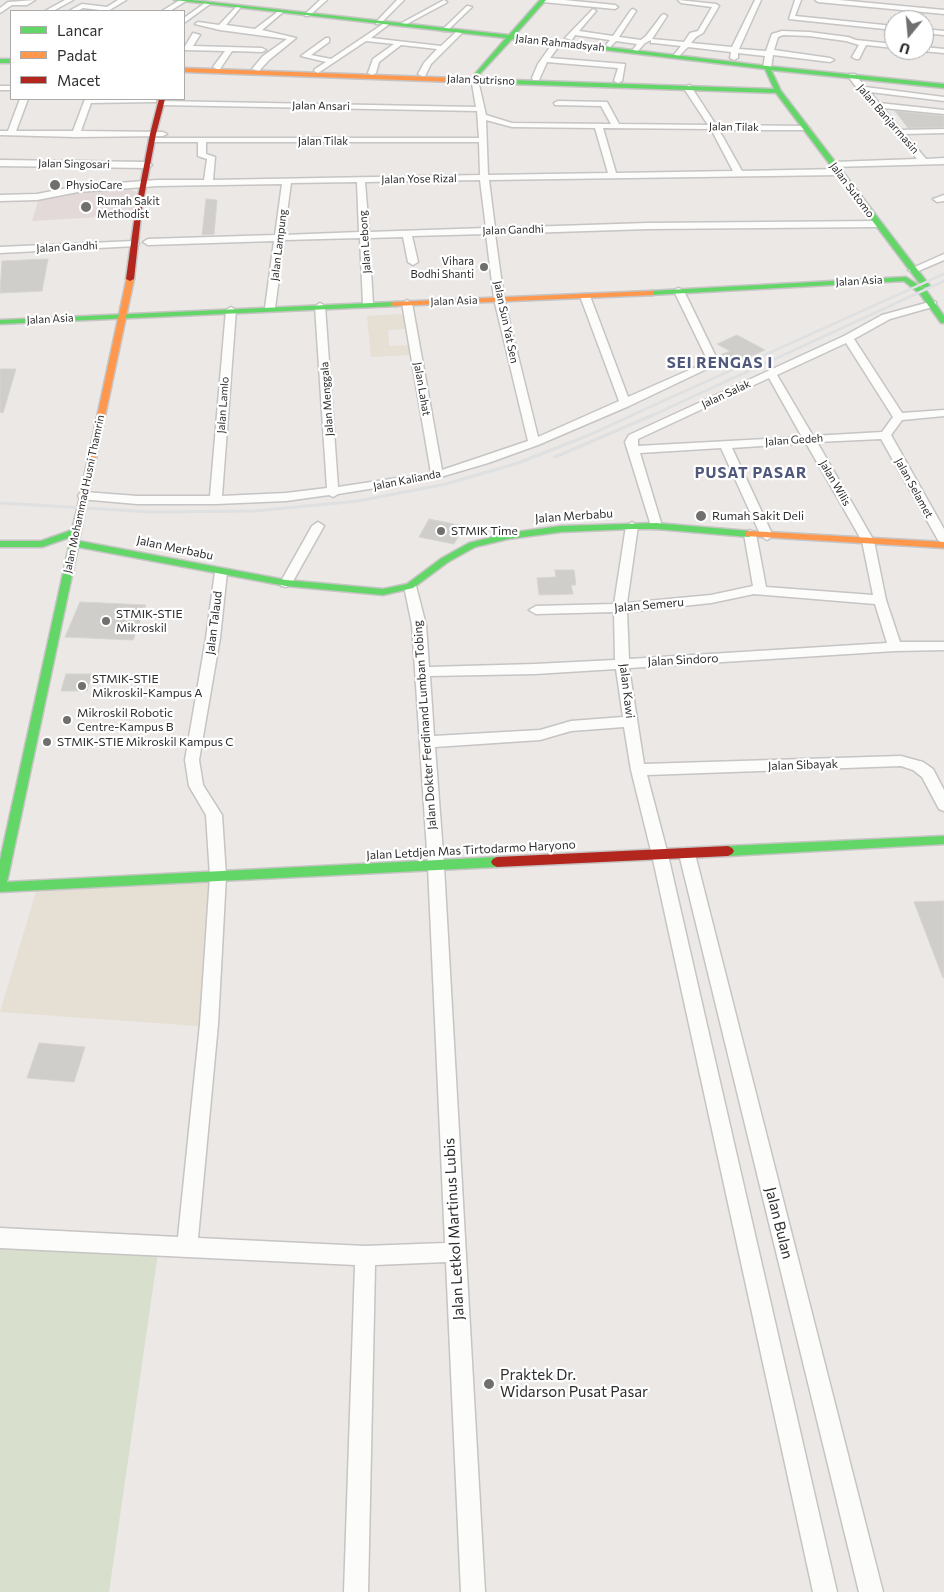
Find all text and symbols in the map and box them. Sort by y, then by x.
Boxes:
legend [10,10,185,100]
north arrow [884,10,934,60]
text: Lancar [57,21,103,39]
street label: Jalan Rahmadsyah [515,32,605,54]
text: U [897,39,912,58]
text: Padat [57,46,97,64]
text: Macet [57,71,100,89]
street label: Jalan Sutrisno [447,72,515,88]
street label: Jalan Banjarmasin [854,82,922,156]
street label: Jalan Ansari [292,99,350,113]
street label: Jalan Tilak [709,120,759,134]
street label: Jalan Tilak [298,134,348,148]
street label: Jalan Singosari [38,157,110,171]
street label: Jalan Sutomo [827,160,877,220]
street label: Jalan Yose Rizal [381,172,457,186]
marker: PhysioCare [48,178,62,192]
place label: PhysioCare [66,178,122,192]
place label: Rumah Sakit Methodist [97,194,160,220]
marker: Rumah Sakit Methodist [79,200,93,214]
street label: Jalan Lampung [268,208,290,282]
street label: Jalan Lebong [356,210,374,274]
street label: Jalan Gandhi [482,222,544,238]
street label: Jalan Gandhi [36,239,98,255]
place label: Vihara Bodhi Shanti [411,254,474,280]
marker: Vihara Bodhi Shanti [478,261,490,273]
street label: Jalan Asia [835,273,883,289]
street label: Jalan Sun Yat Sen [491,280,521,364]
street label: Jalan Asia [430,294,478,308]
street label: Jalan Asia [26,311,74,327]
district label: SEI RENGAS I [665,354,775,372]
street label: Jalan Menggala [318,361,336,437]
street label: Jalan Lahat [411,361,433,417]
street label: Jalan Lamlo [214,376,232,434]
street label: Jalan Salak [699,377,753,411]
street label: Jalan Mohammad Husni Thamrin [61,414,107,574]
street label: Jalan Gedeh [764,431,824,449]
street label: Jalan Selamet [892,456,936,520]
street label: Jalan Wilis [817,458,853,508]
district label: PUSAT PASAR [693,464,809,482]
street label: Jalan Kalianda [372,467,442,493]
street label: Jalan Merbabu [535,506,613,526]
marker: Rumah Sakit Deli [694,509,708,523]
place label: Rumah Sakit Deli [712,509,804,523]
place label: STMIK Time [451,524,518,538]
marker: STMIK Time [435,525,447,537]
street label: Jalan Merbabu [135,533,215,563]
street label: Jalan Talaud [203,590,225,656]
street label: Jalan Semeru [614,595,684,615]
place label: STMIK-STIE Mikroskil [116,607,183,635]
marker: STMIK-STIE Mikroskil [100,615,112,627]
street label: Jalan Dokter Ferdinand Lumban Tobing [410,620,440,830]
street label: Jalan Sindoro [647,651,719,669]
street label: Jalan Kawi [616,663,638,719]
place label: STMIK-STIE Mikroskil-Kampus A [92,672,203,700]
marker: STMIK-STIE Mikroskil-Kampus A [76,680,88,692]
place label: Mikroskil Robotic Centre-Kampus B [77,706,173,734]
marker: Mikroskil Robotic Centre-Kampus B [61,714,73,726]
place label: STMIK-STIE Mikroskil Kampus C [57,735,234,749]
marker: STMIK-STIE Mikroskil Kampus C [41,736,53,748]
street label: Jalan Sibayak [768,757,838,773]
street label: Jalan Letdjen Mas Tirtodarmo Haryono [366,837,576,863]
street label: Jalan Letkol Martinus Lubis [440,1137,468,1321]
street label: Jalan Bulan [761,1185,797,1261]
place label: Praktek Dr. Widarson Pusat Pasar [500,1366,648,1401]
marker: Praktek Dr. Widarson Pusat Pasar [482,1377,496,1391]

